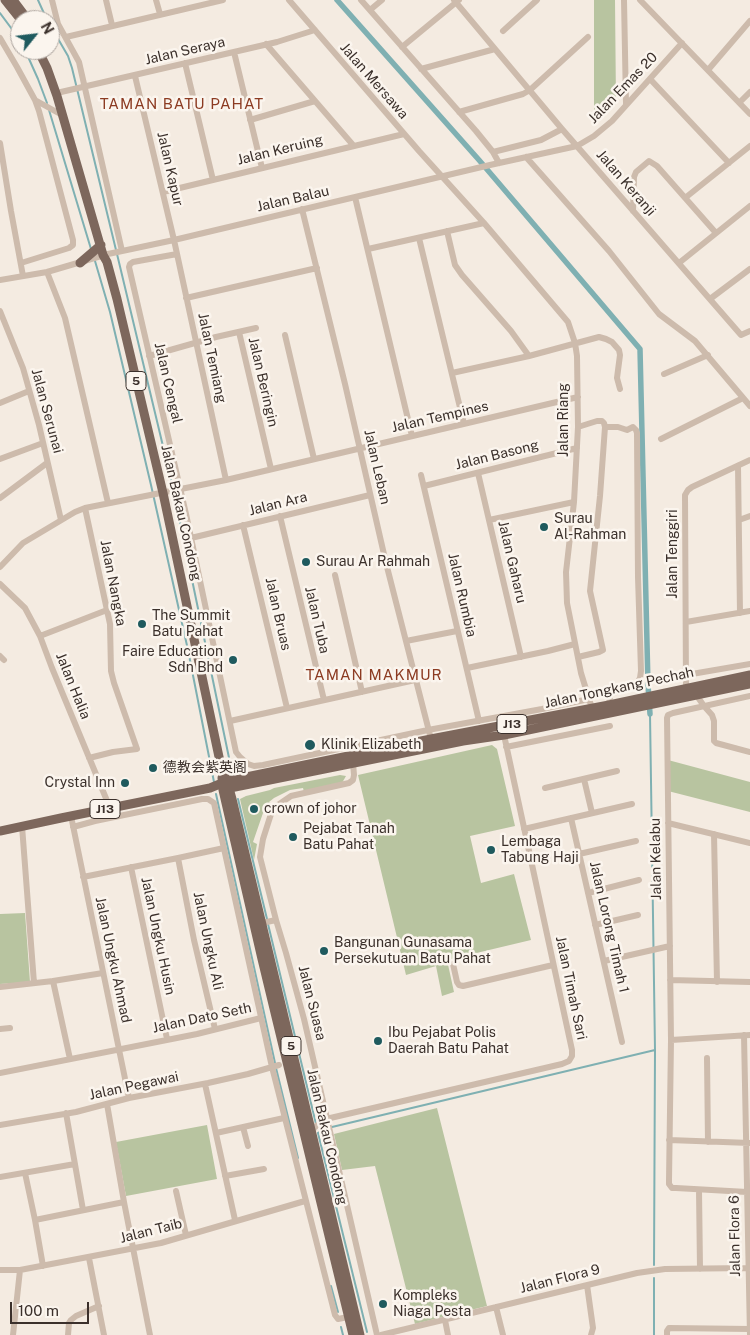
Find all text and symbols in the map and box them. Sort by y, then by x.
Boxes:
north arrow [10,10,60,60]
text: N [38,20,57,37]
street label: Jalan Seraya [143,34,227,68]
street label: Jalan Mersawa [336,40,412,122]
street label: Jalan Emas 20 [585,49,661,127]
district label: TAMAN BATU PAHAT [98,95,266,113]
street label: Jalan Kapur [153,130,187,208]
street label: Jalan Keruing [235,131,325,169]
street label: Jalan Keranji [593,147,659,219]
street label: Jalan Balau [255,183,331,215]
street label: Jalan Temiang [194,311,230,405]
street label: Jalan Beringin [245,336,281,428]
street label: Jalan Cengal [151,341,185,425]
street label: Jalan Serunai [28,367,66,455]
road number: 5 [126,372,146,391]
street label: Jalan Riang [556,383,572,457]
street label: Jalan Tempines [390,398,490,436]
street label: Jalan Leban [360,428,394,506]
street label: Jalan Basong [454,437,540,473]
street label: Jalan Bakau Condong [157,443,205,583]
street label: Jalan Ara [247,489,309,519]
street label: Jalan Tenggiri [665,509,681,599]
place label: Surau Al-Rahman [554,511,626,544]
street label: Jalan Gaharu [494,519,530,605]
marker: Surau Al-Rahman [538,521,550,533]
street label: Jalan Nangka [96,539,130,627]
street label: Jalan Rumbia [444,551,480,639]
place label: Surau Ar Rahmah [316,554,430,570]
marker: Surau Ar Rahmah [300,556,312,568]
street label: Jalan Bruas [261,576,295,652]
street label: Jalan Tuba [301,585,333,655]
place label: The Summit Batu Pahat [152,608,230,640]
marker: The Summit Batu Pahat [136,618,148,630]
place label: Faire Education Sdn Bhd [122,644,223,676]
street label: Jalan Halia [52,650,94,722]
marker: Faire Education Sdn Bhd [227,654,239,666]
street label: Jalan Tongkang Pechah [543,664,695,712]
district label: TAMAN MAKMUR [304,666,444,684]
road number: J13 [497,714,527,734]
place label: Klinik Elizabeth [321,737,421,753]
marker: Klinik Elizabeth [303,738,317,752]
place label: 德教会紫英阁 [163,760,247,776]
marker: 德教会紫英阁 [147,762,159,774]
place label: Crystal Inn [45,775,115,791]
marker: Crystal Inn [119,777,131,789]
road number: J13 [90,800,120,819]
place label: crown of johor [264,801,357,817]
marker: crown of johor [248,803,260,815]
street label: Jalan Kelabu [647,818,665,900]
place label: Pejabat Tanah Batu Pahat [303,821,395,854]
marker: Pejabat Tanah Batu Pahat [287,831,299,843]
place label: Lembaga Tabung Haji [501,834,579,866]
marker: Lembaga Tabung Haji [485,844,497,856]
street label: Jalan Lorong Timah 1 [586,860,632,994]
street label: Jalan Ungku Husin [137,876,179,996]
street label: Jalan Ungku Ali [189,890,227,992]
street label: Jalan Ungku Ahmad [91,895,135,1025]
place label: Bangunan Gunasama Persekutuan Batu Pahat [334,935,491,968]
street label: Jalan Timah Sari [552,935,590,1041]
marker: Bangunan Gunasama Persekutuan Batu Pahat [318,945,330,957]
street label: Jalan Suasa [295,964,329,1042]
street label: Jalan Dato Seth [151,999,253,1037]
place label: Ibu Pejabat Polis Daerah Batu Pahat [388,1025,509,1058]
marker: Ibu Pejabat Polis Daerah Batu Pahat [372,1035,384,1047]
road number: 5 [281,1036,301,1056]
street label: Jalan Bakau Condong [303,1067,351,1207]
street label: Jalan Pegawai [88,1068,180,1104]
street label: Jalan Flora 6 [726,1195,744,1277]
street label: Jalan Taib [118,1215,184,1247]
street label: Jalan Flora 9 [518,1261,602,1297]
place label: Kompleks Niaga Pesta [393,1288,471,1320]
scale bar [12,1292,91,1324]
marker: Kompleks Niaga Pesta [377,1298,389,1310]
text: 100 m [18,1302,59,1319]

